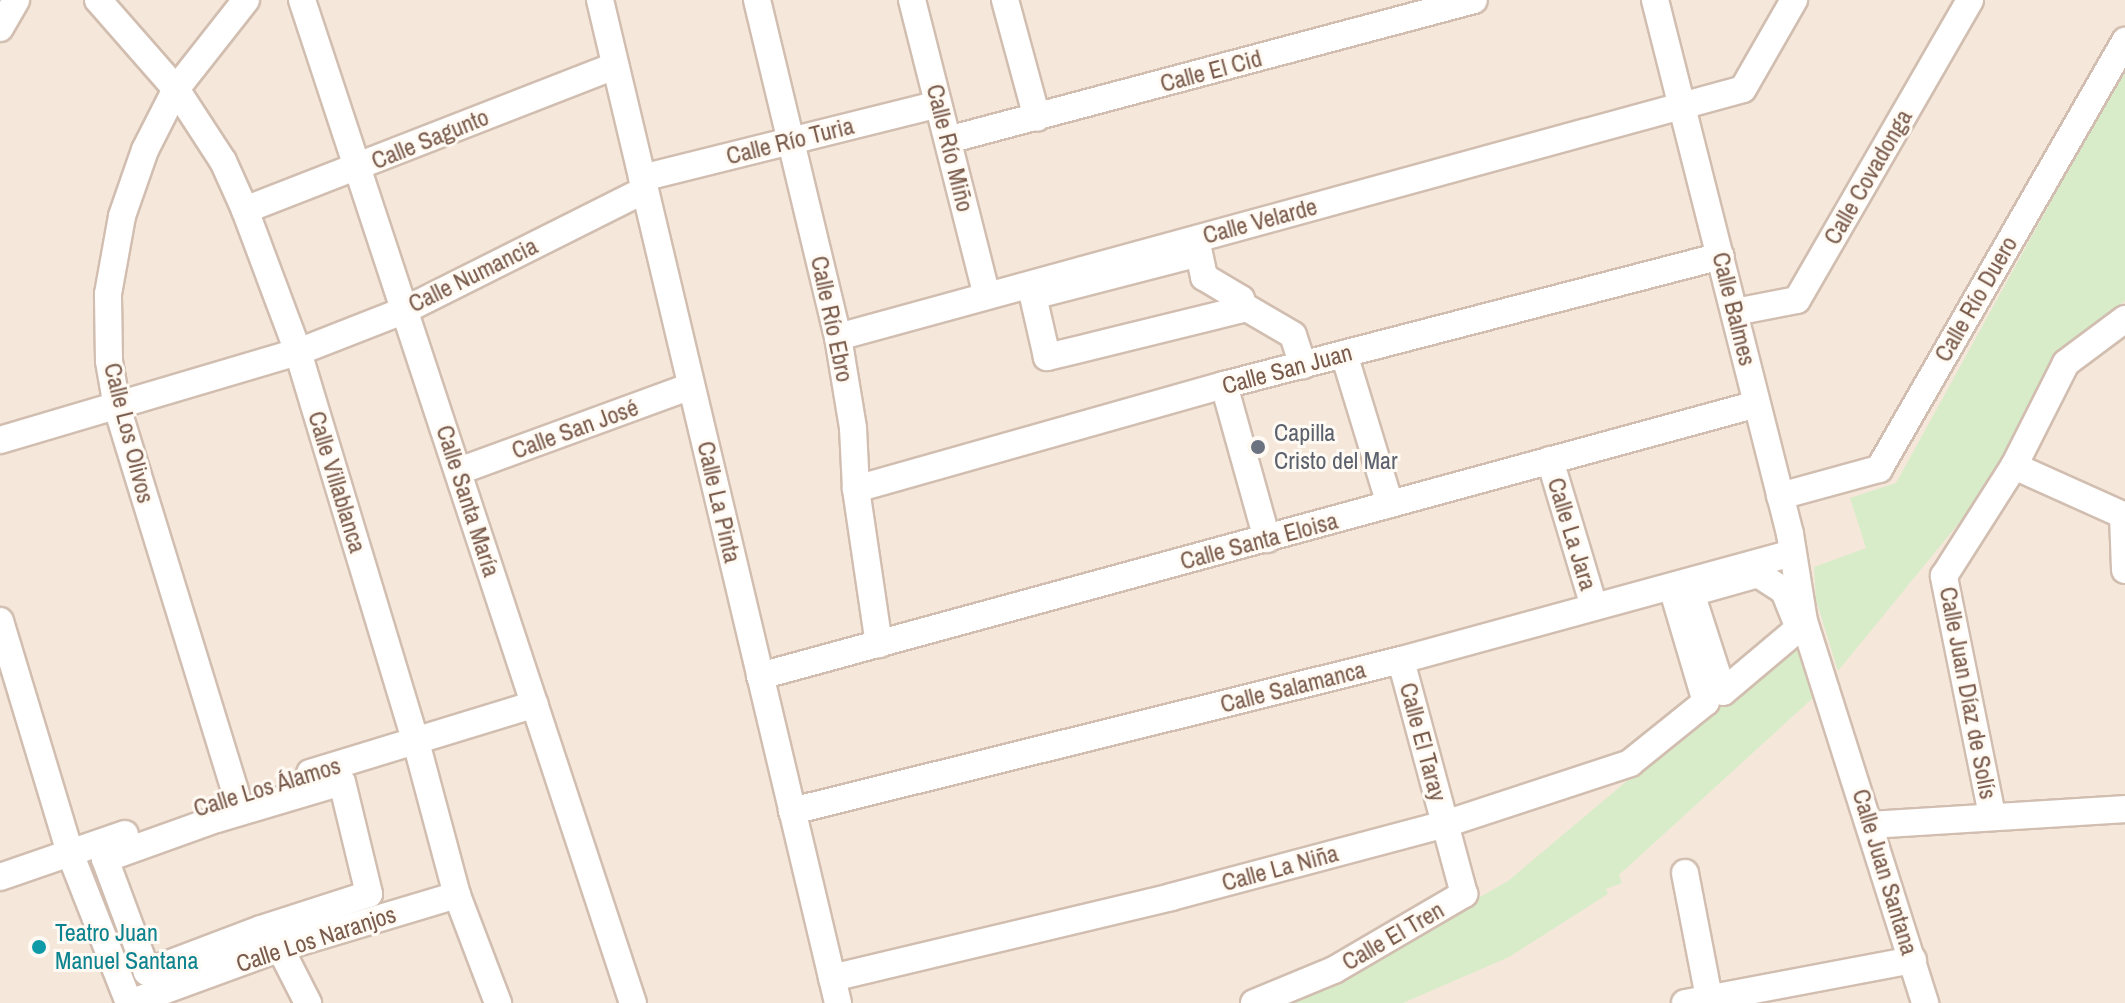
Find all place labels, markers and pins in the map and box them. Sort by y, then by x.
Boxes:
place label: Capilla Cristo del Mar [1274,419,1398,475]
marker: Capilla Cristo del Mar [1249,438,1267,456]
place label: Teatro Juan Manuel Santana [55,919,198,975]
marker: Teatro Juan Manuel Santana [30,938,48,956]

